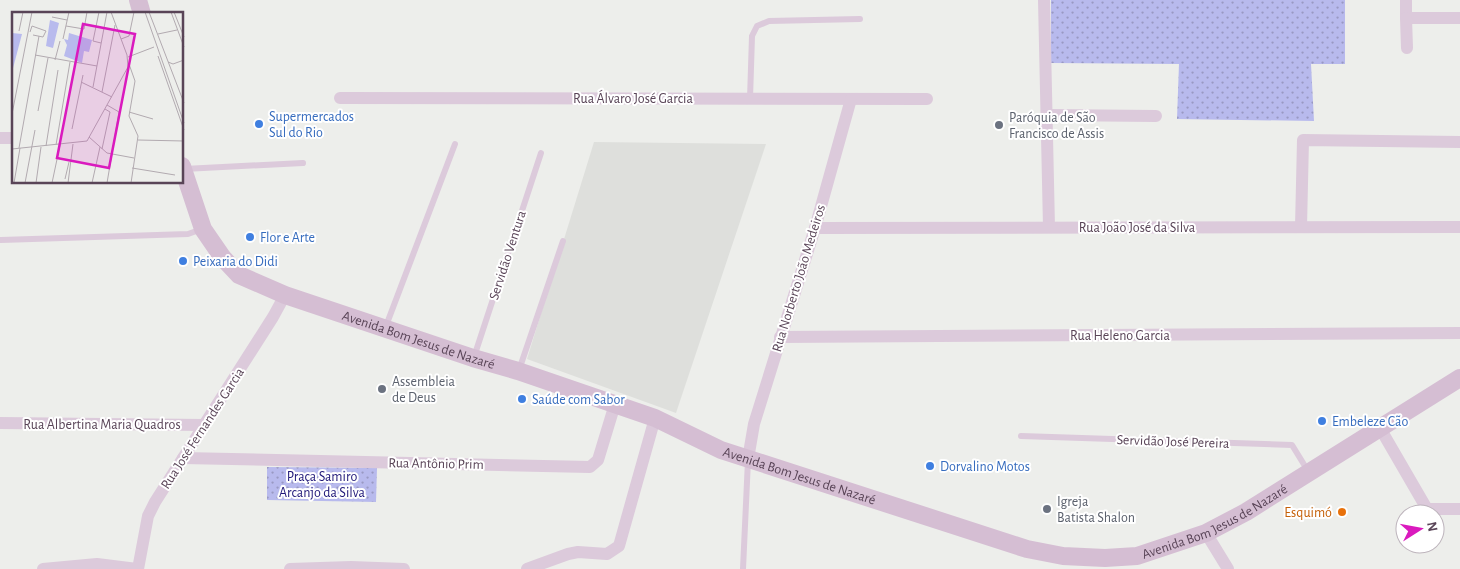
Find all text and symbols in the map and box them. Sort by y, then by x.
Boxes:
inset map [12,12,184,184]
street label: Rua Álvaro José Garcia [573,89,693,106]
place label: Supermercados Sul do Rio [269,110,354,140]
place label: Paróquia de São Francisco de Assis [1009,111,1104,141]
marker: Supermercados Sul do Rio [253,118,265,130]
marker: Paróquia de São Francisco de Assis [993,119,1005,131]
street label: Rua Norberto João Medeiros [770,203,828,354]
street label: Servidão Ventura [487,208,529,302]
street label: Rua João José da Silva [1079,221,1196,235]
marker: Flor e Arte [244,231,256,243]
place label: Flor e Arte [260,231,315,245]
marker: Peixaria do Didi [177,255,189,267]
place label: Peixaria do Didi [193,255,278,269]
street label: Avenida Bom Jesus de Nazaré [340,309,496,372]
street label: Rua Heleno Garcia [1070,329,1170,343]
street label: Rua José Fernandes Garcia [159,365,247,492]
place label: Assembleia de Deus [392,375,456,405]
marker: Assembleia de Deus [376,383,388,395]
marker: Saúde com Sabor [516,393,528,405]
place label: Saúde com Sabor [532,393,625,407]
marker: Embeleze Cão [1316,415,1328,427]
place label: Embeleze Cão [1332,415,1408,429]
street label: Rua Albertina Maria Quadros [23,418,181,432]
street label: Servidão José Pereira [1116,433,1230,451]
street label: Avenida Bom Jesus de Nazaré [721,445,877,508]
street label: Rua Antônio Prim [388,456,484,472]
marker: Dorvalino Motos [924,460,936,472]
place label: Dorvalino Motos [940,460,1030,474]
park label: Praça Samiro Arcanjo da Silva [279,470,365,500]
street label: Avenida Bom Jesus de Nazaré [1140,482,1290,562]
place label: Igreja Batista Shalon [1057,495,1135,525]
marker: Igreja Batista Shalon [1041,503,1053,515]
north arrow [1395,504,1445,554]
place label: Esquimó [1284,506,1332,520]
marker: Esquimó [1336,506,1348,518]
text: N [1424,521,1440,533]

